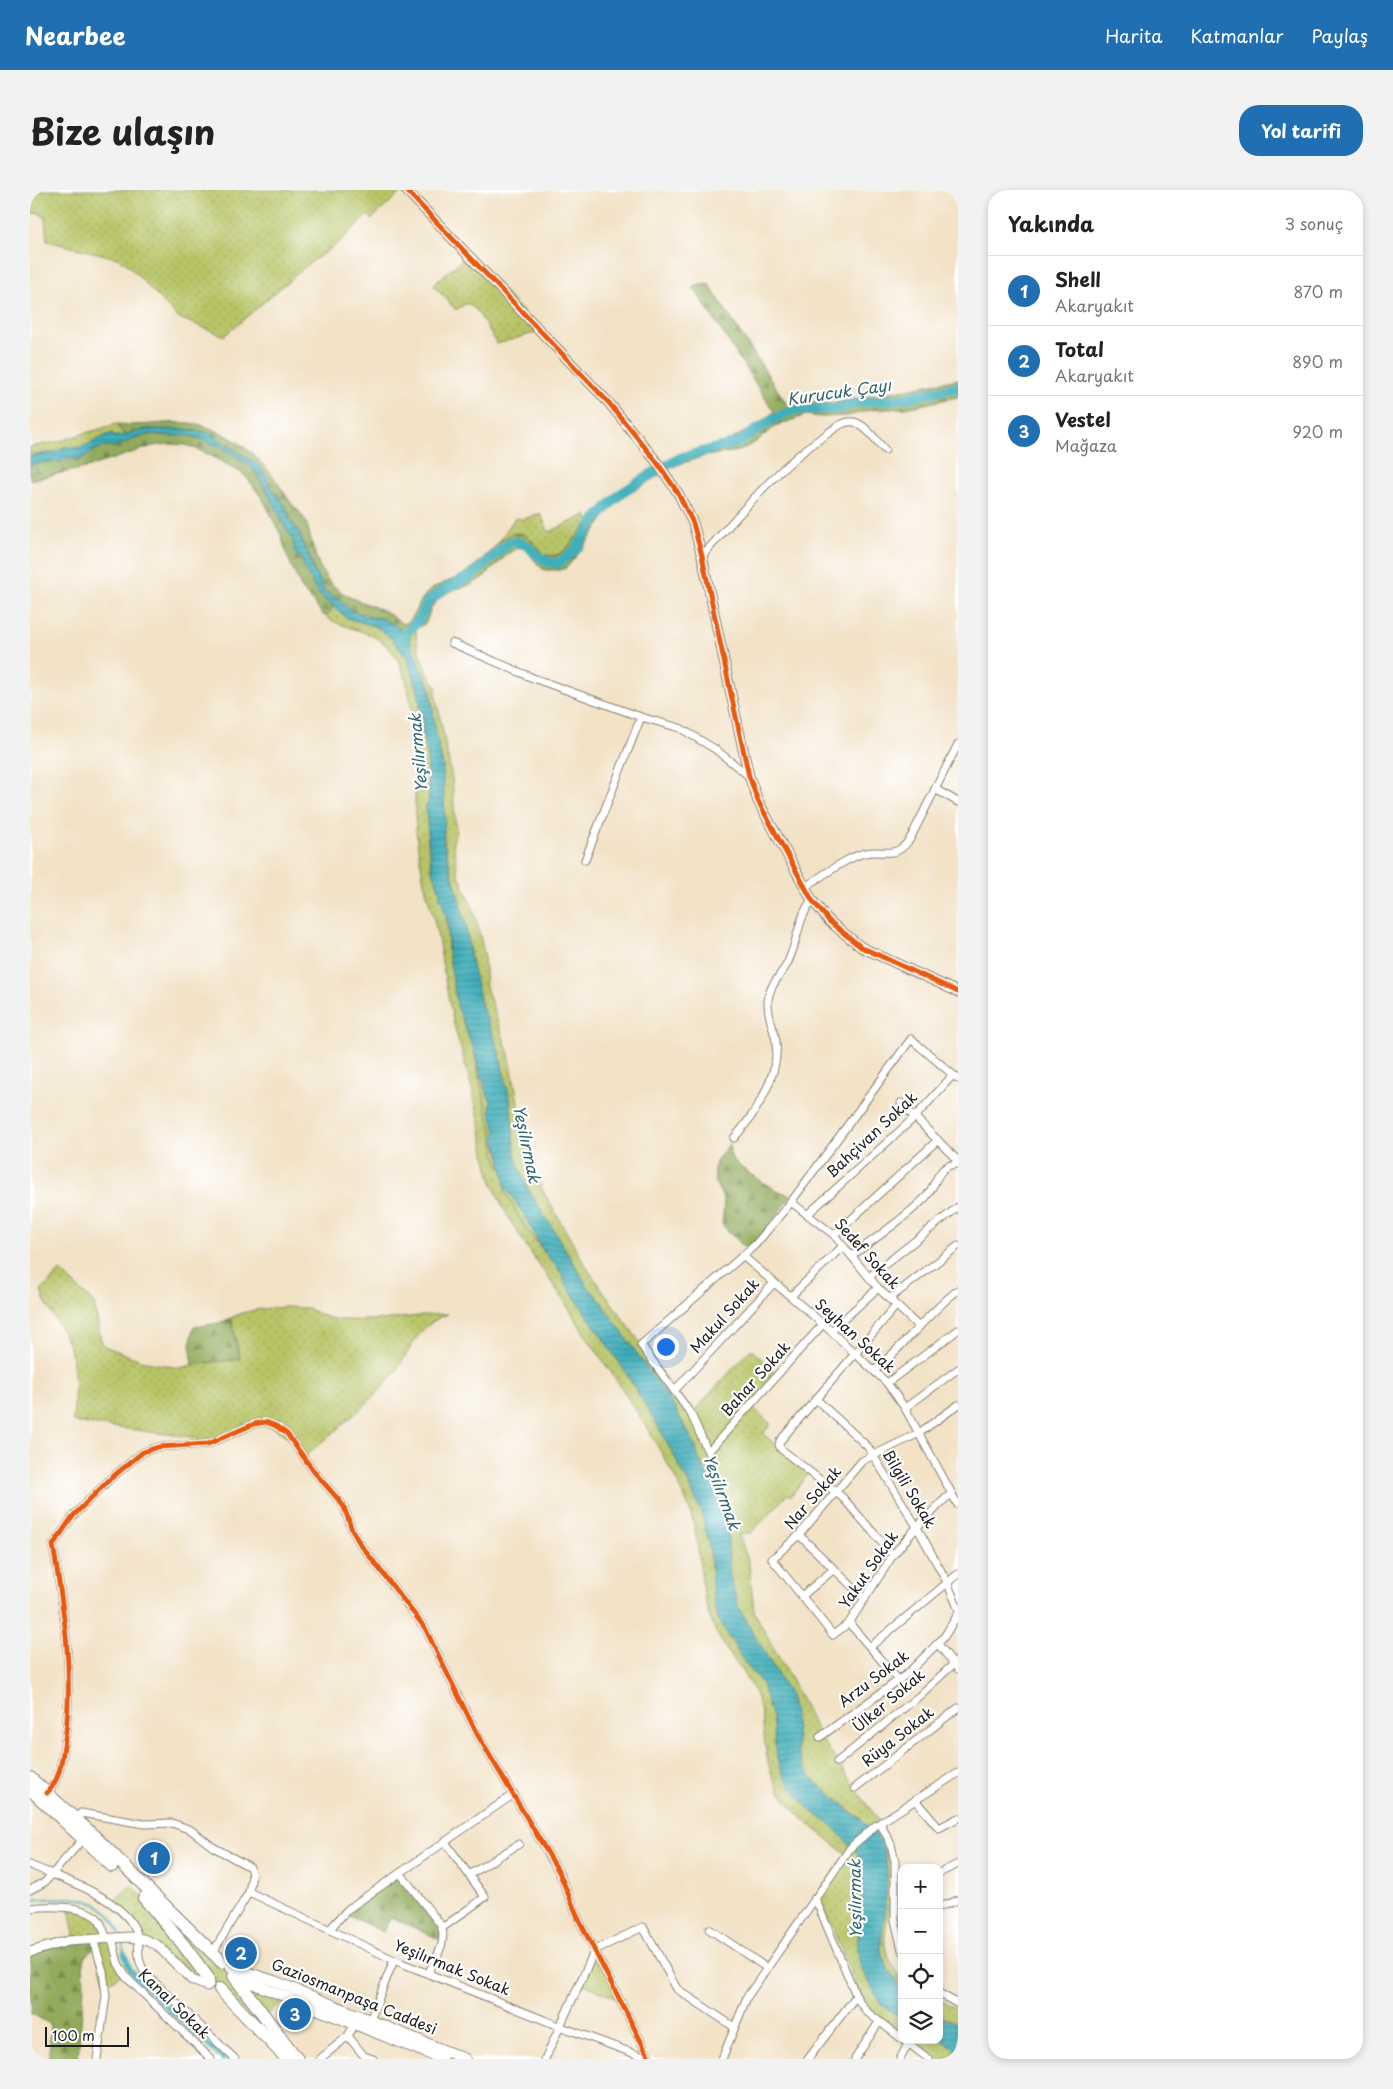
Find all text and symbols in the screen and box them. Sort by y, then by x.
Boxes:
text: Nearbee [25,17,126,53]
text: Harita [1105,22,1162,49]
text: Katmanlar [1190,22,1283,49]
text: Paylaş [1311,22,1368,49]
text: Bize ulaşın [30,104,215,157]
button: Yol tarifi [1239,105,1363,156]
text: Yakında [1008,207,1094,239]
text: 3 sonuç [1284,211,1343,235]
text: Shell [1055,265,1101,293]
text: 1 [1020,279,1028,303]
text: 870 m [1294,279,1343,303]
text: Akaryakıt [1055,293,1134,317]
text: Total [1055,335,1104,363]
text: 2 [1018,349,1030,373]
text: 890 m [1292,349,1343,373]
text: Akaryakıt [1055,363,1134,387]
water label: Kurucuk Çayı [785,372,894,410]
text: Vestel [1055,405,1111,433]
text: 3 [1019,419,1029,443]
text: 920 m [1292,419,1343,443]
text: Mağaza [1055,433,1117,457]
water label: Yeşilırmak [401,711,432,794]
street label: Bahçivan Sokak [820,1085,922,1182]
water label: Yeşilırmak [508,1103,548,1186]
street label: Sedef Sokak [830,1212,907,1294]
street label: Makul Sokak [684,1272,764,1358]
street label: Seyhan Sokak [811,1292,902,1378]
your location [653,1334,679,1360]
street label: Bahar Sokak [715,1335,795,1421]
street label: Bilgili Sokak [878,1444,943,1532]
water label: Yeşilırmak [698,1450,748,1534]
street label: Nar Sokak [778,1460,846,1534]
street label: Yakut Sokak [832,1525,903,1613]
street label: Arzu Sokak [833,1643,913,1712]
street label: Ülker Sokak [847,1662,930,1737]
street label: Rüya Sokak [856,1700,938,1771]
pin: 1 [138,1839,170,1877]
water label: Yeşilırmak [841,1858,867,1939]
map controls [898,1864,943,2044]
button: + [898,1864,943,1909]
button: − [898,1909,943,1954]
street label: Yeşilırmak Sokak [391,1933,514,2001]
pin: 2 [225,1934,257,1972]
street label: Gaziosmanpaşa Caddesi [268,1952,441,2039]
button: locate [898,1954,943,1999]
street label: Kanal Sokak [134,1963,217,2044]
pin: 3 [279,1995,311,2033]
button: layers [898,1999,943,2044]
scale bar [45,2024,129,2047]
text: 100 m [52,2025,95,2046]

